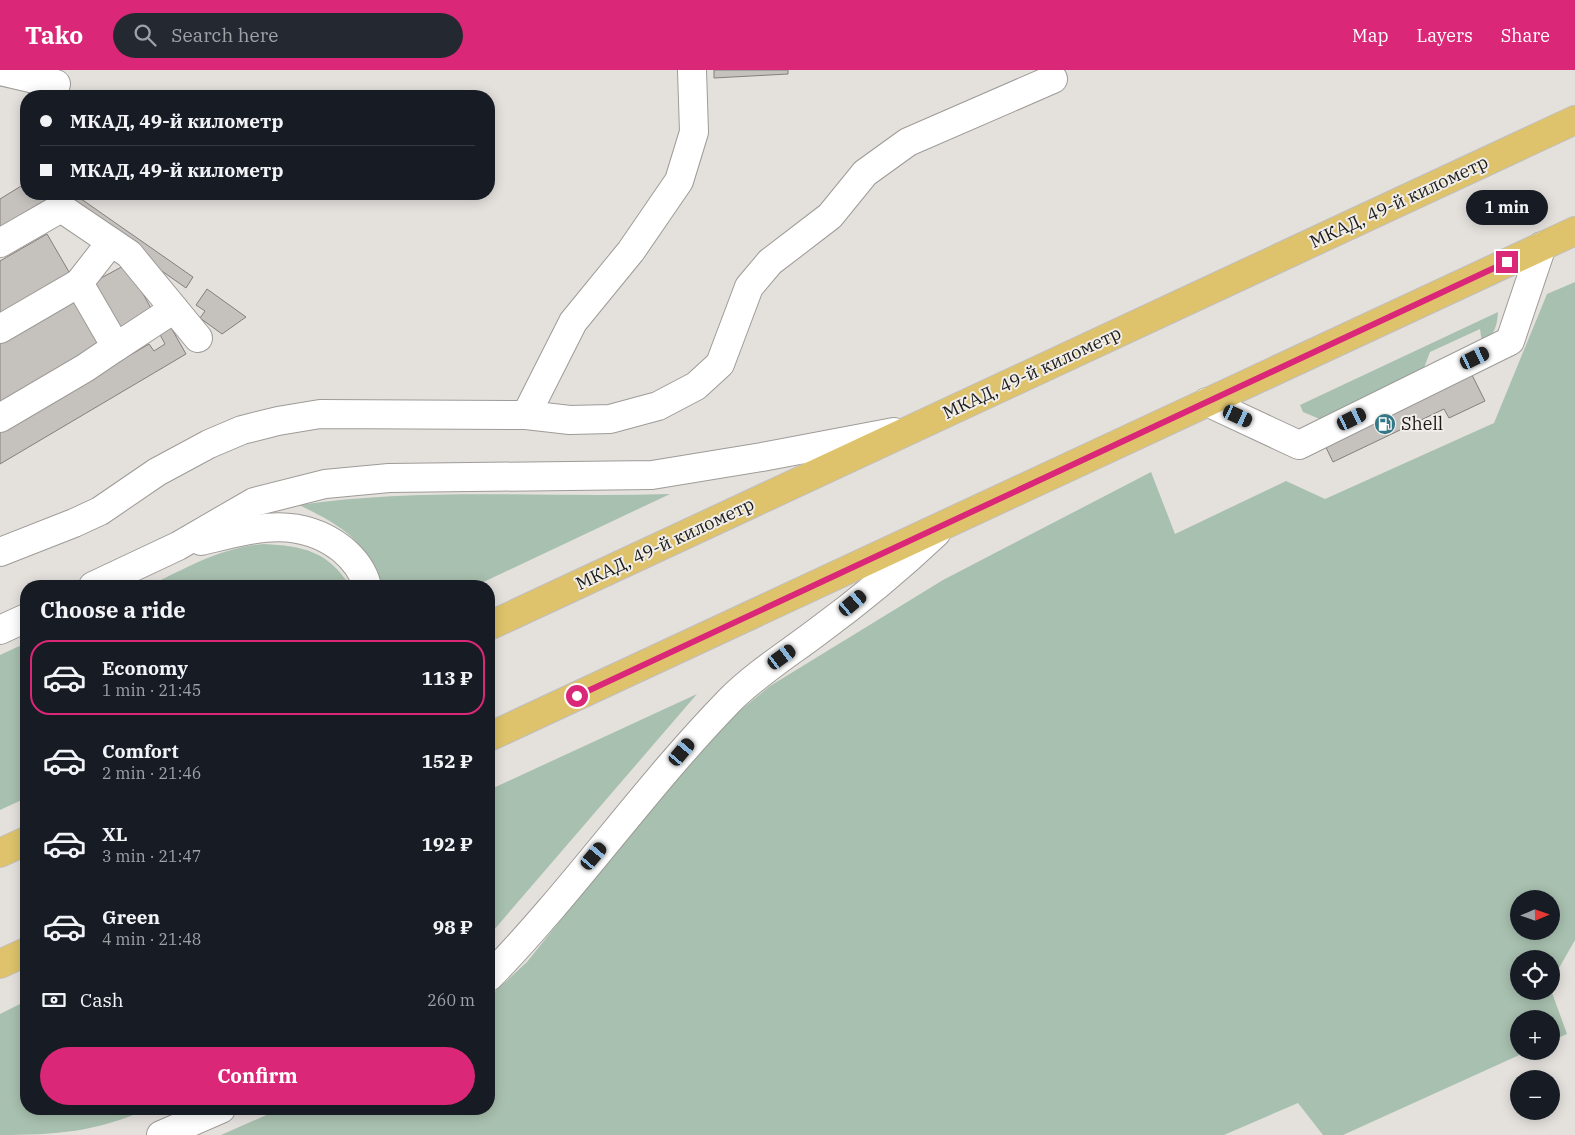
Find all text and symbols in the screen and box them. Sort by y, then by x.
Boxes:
search box [113,13,463,58]
text: Tako [25,19,83,51]
icon: search [131,21,159,49]
text: Search here [171,23,278,47]
text: Map [1352,24,1389,47]
text: Layers [1417,24,1473,47]
text: Share [1501,24,1550,47]
text: МКАД, 49-й километр [70,109,284,133]
street label: МКАД, 49-й километр [1306,150,1492,253]
text: МКАД, 49-й километр [70,158,284,182]
callout: 1 min [1466,190,1548,224]
text: 1 min [1485,197,1529,217]
route end [1496,251,1518,273]
street label: МКАД, 49-й километр [939,321,1125,424]
car [1458,345,1491,371]
car [1221,403,1254,429]
car [1335,406,1368,432]
fuel station icon: Shell [1373,412,1397,436]
place label: Shell [1401,412,1443,435]
street label: МКАД, 49-й километр [572,492,758,595]
car [836,588,869,618]
text: Choose a ride [40,595,186,624]
car [765,642,798,672]
icon: car [42,655,87,700]
text: Economy [102,656,188,680]
text: 113 ₽ [421,666,473,690]
text: 1 min · 21:45 [102,680,201,700]
route start [566,685,588,707]
car [666,736,697,768]
icon: car [42,738,87,783]
text: Comfort [102,739,179,763]
text: 152 ₽ [421,749,473,773]
text: 2 min · 21:46 [102,763,201,783]
icon: car [42,821,87,866]
text: XL [102,822,128,846]
text: 192 ₽ [421,832,473,856]
car [578,840,609,872]
text: 3 min · 21:47 [102,846,201,866]
north arrow [1510,890,1560,940]
map controls [1510,890,1560,1120]
icon: car [42,904,87,949]
text: Green [102,905,160,929]
text: 98 ₽ [433,915,473,939]
text: 4 min · 21:48 [102,929,201,949]
button: locate [1510,950,1560,1000]
icon: cash [40,986,68,1014]
text: Cash [80,988,124,1012]
text: 260 m [427,990,475,1010]
button: + [1510,1010,1560,1060]
button: Confirm [40,1047,475,1105]
button: − [1510,1070,1560,1120]

